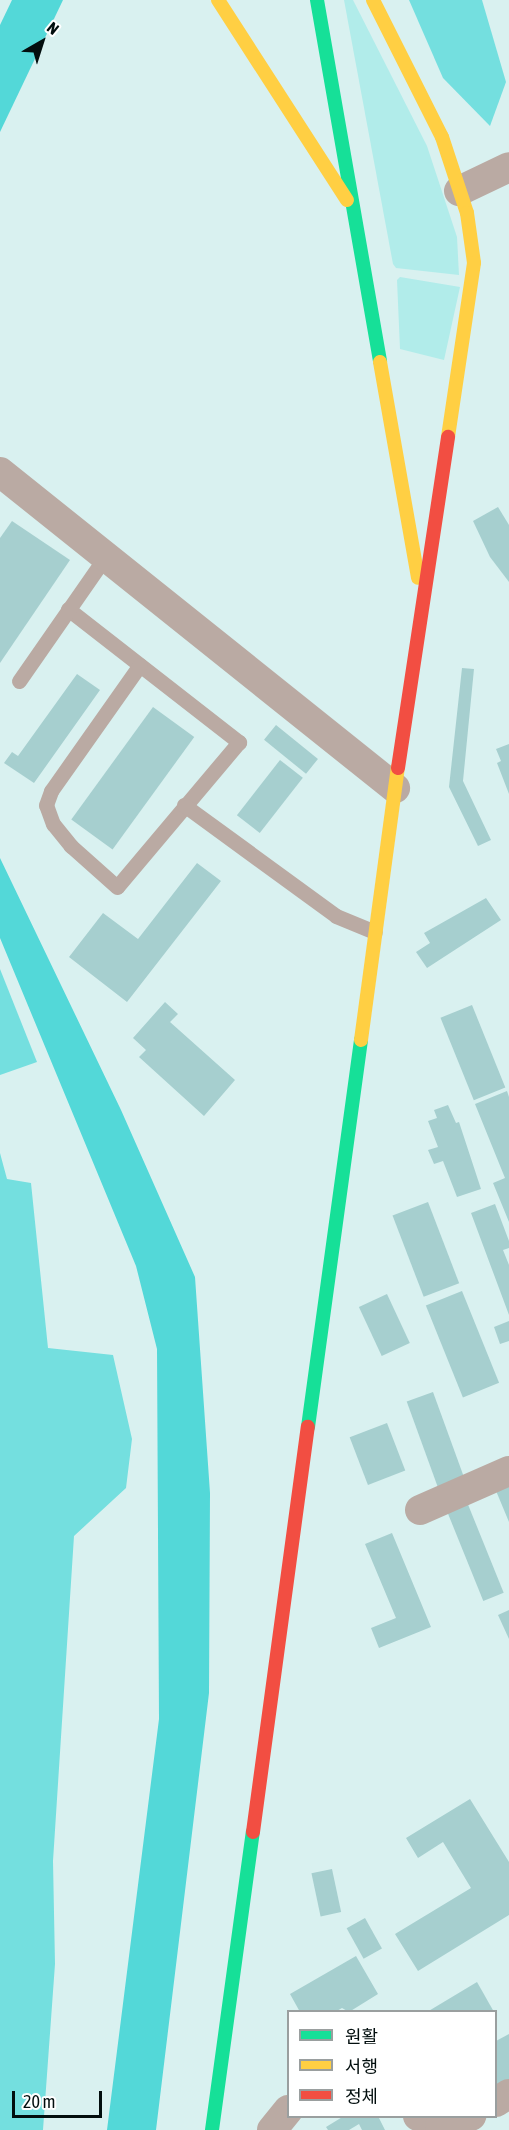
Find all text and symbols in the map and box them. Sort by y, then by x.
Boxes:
north arrow [12,12,72,72]
text: N [44,18,63,38]
legend [287,2010,497,2118]
text: 원활 [345,2026,378,2047]
text: 서행 [345,2056,378,2077]
scale bar [15,2079,105,2117]
text: 정체 [345,2086,378,2107]
text: 20 m [23,2091,55,2112]

